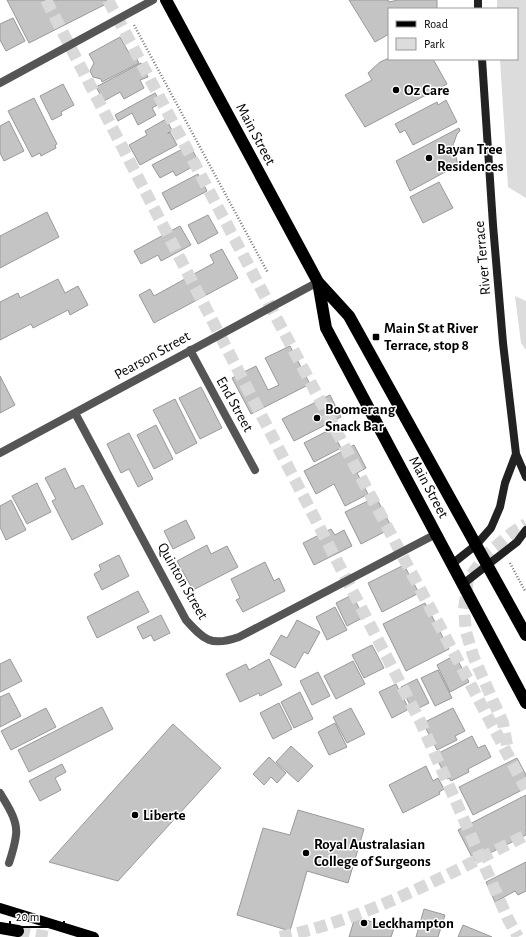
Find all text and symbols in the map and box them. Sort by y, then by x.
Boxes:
legend [388,8,518,60]
text: Road [424,18,448,30]
text: Park [424,38,445,50]
place label: Oz Care [404,83,449,98]
marker: Oz Care [391,85,401,95]
street label: Main Street [233,101,278,168]
place label: Bayan Tree Residences [437,142,504,174]
marker: Bayan Tree Residences [424,153,434,163]
street label: River Terrace [472,220,493,296]
place label: Main St at River Terrace, stop 8 [384,321,479,353]
street label: Pearson Street [112,328,193,382]
marker: Main St at River Terrace, stop 8 [371,332,381,342]
street label: End Street [213,374,256,434]
place label: Boomerang Snack Bar [325,402,396,434]
marker: Boomerang Snack Bar [312,413,322,423]
street label: Main Street [406,454,451,521]
street label: Quinton Street [155,540,211,622]
place label: Liberte [143,808,186,823]
marker: Liberte [130,810,140,820]
place label: Royal Australasian College of Surgeons [314,837,431,869]
marker: Royal Australasian College of Surgeons [301,848,311,858]
scale bar [10,903,64,929]
text: 20 m [16,911,39,923]
place label: Leckhampton [372,916,454,931]
marker: Leckhampton [359,918,369,928]

